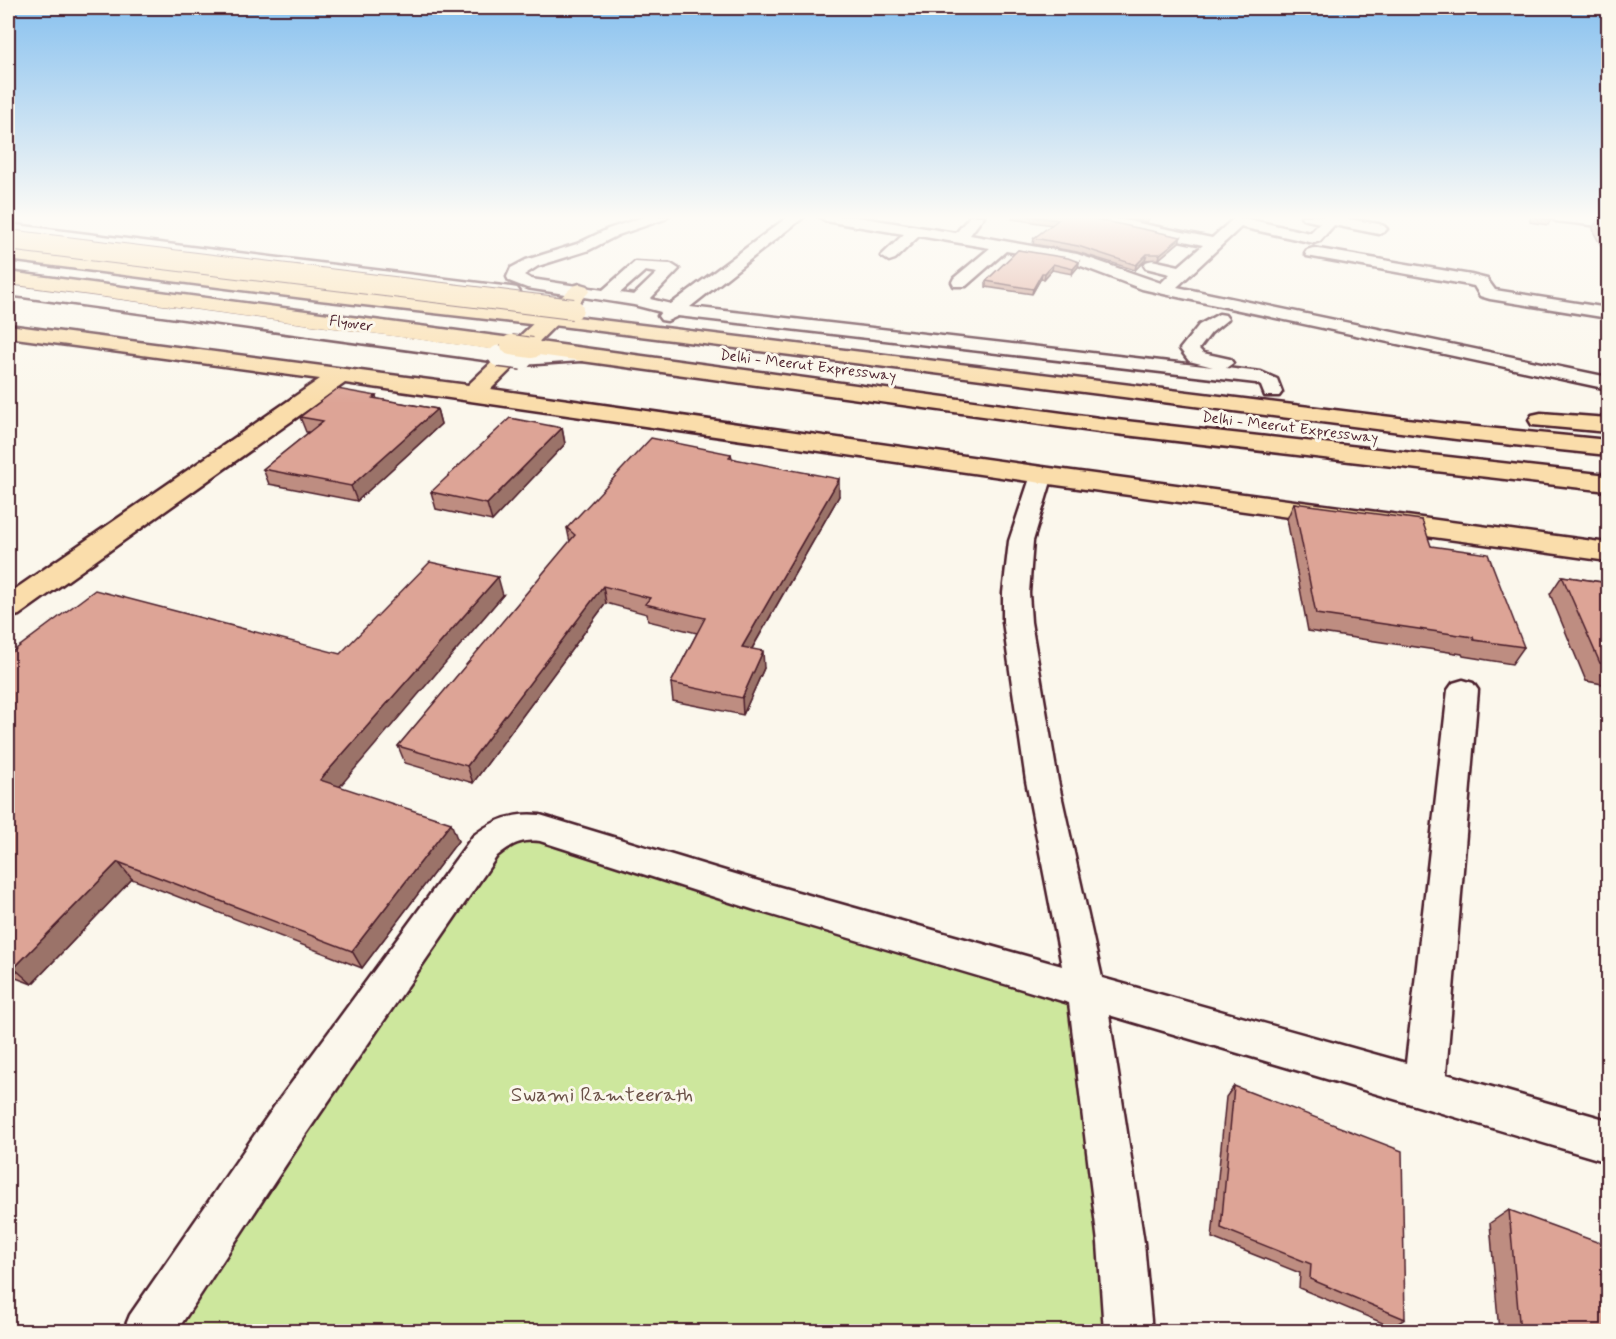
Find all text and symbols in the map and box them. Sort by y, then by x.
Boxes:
street label: Flyover [328,311,374,337]
street label: Delhi - Meerut Expressway [719,345,897,387]
street label: Delhi - Meerut Expressway [1201,407,1379,449]
park label: Swami Ramteerath [511,1081,693,1109]

